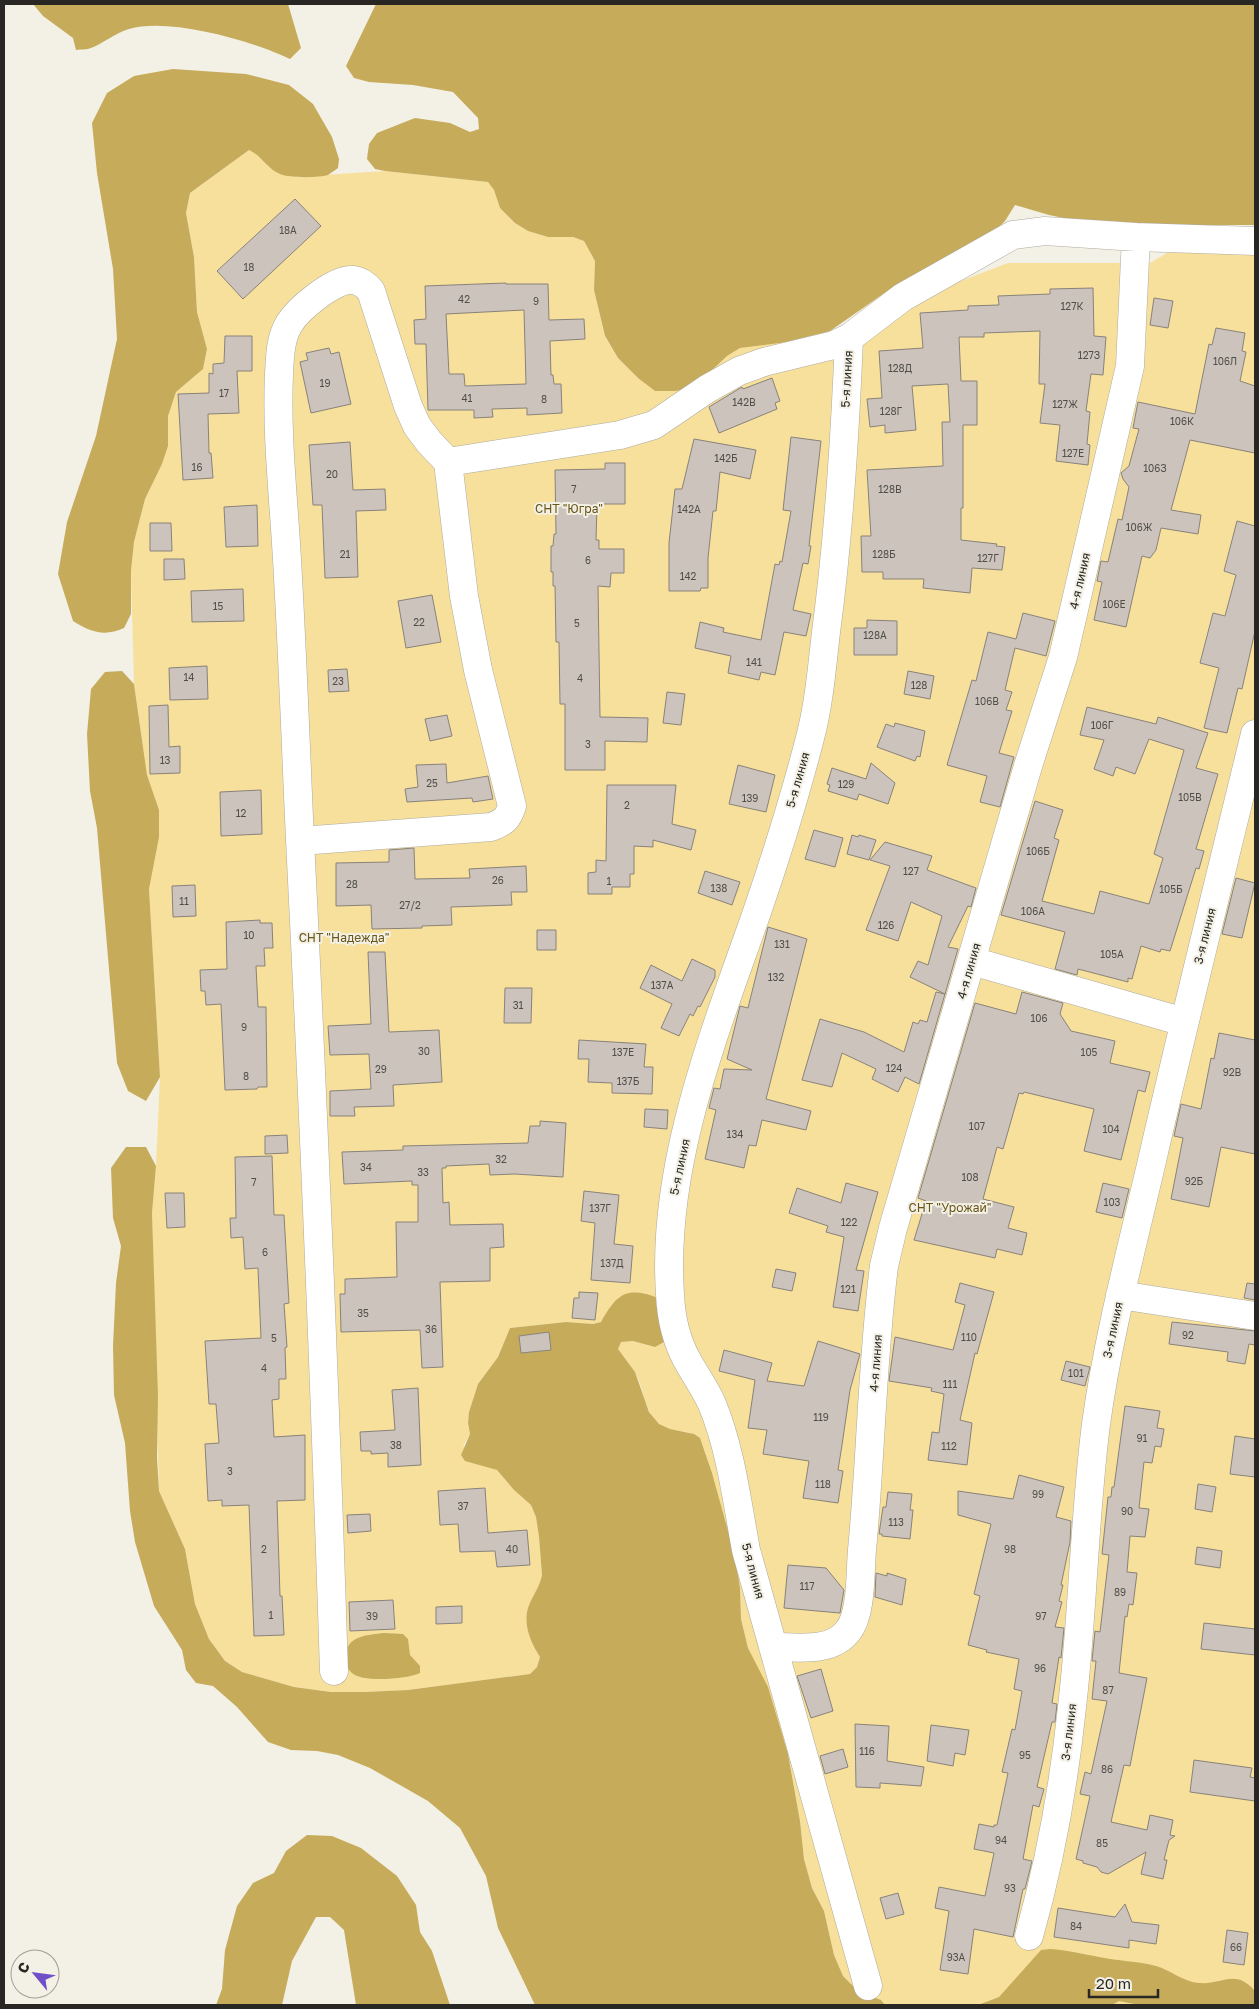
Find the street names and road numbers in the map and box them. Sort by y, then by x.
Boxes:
street label: 5-я линия [838,350,855,408]
street label: 4-я линия [1066,551,1093,611]
street label: 5-я линия [782,750,813,809]
street label: 3-я линия [1190,906,1219,965]
street label: 4-я линия [953,941,984,1001]
street label: 5-я линия [666,1137,693,1196]
street label: 3-я линия [1099,1300,1126,1359]
street label: 4-я линия [866,1334,885,1392]
street label: 5-я линия [739,1541,768,1600]
street label: 3-я линия [1058,1703,1079,1761]

